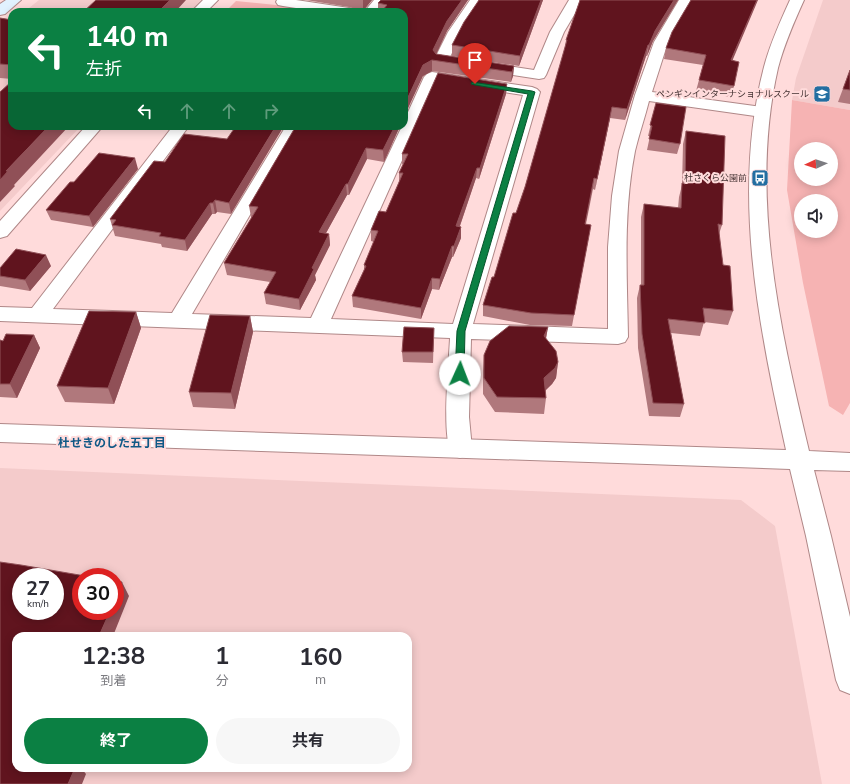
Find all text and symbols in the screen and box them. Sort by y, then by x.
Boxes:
text: 140 m [86,18,169,56]
icon: left [20,24,72,76]
pin [458,43,492,84]
icon: arrive [464,49,486,71]
text: 左折 [86,57,122,81]
school or university icon: ペンギンインターナショナルスクール [812,84,832,104]
place label: ペンギンインターナショナルスクール [656,88,809,100]
icon: left [134,100,156,122]
icon: ahead [176,100,198,122]
icon: ahead [218,100,240,122]
icon: right [260,100,282,122]
north arrow [794,142,838,186]
map controls [794,142,838,238]
bus stop icon: 杜さくら公園前 [750,168,770,188]
place label: 杜さくら公園前 [684,172,747,184]
button: sound [794,194,838,238]
position arrow [439,353,481,395]
district label: 杜せきのした五丁目 [58,435,166,451]
speed limit sign: 30 [72,568,124,620]
text: 27 [26,575,50,602]
text: km/h [27,597,49,611]
text: 12:38 [82,640,145,672]
text: 1 [215,640,229,672]
text: 160 [299,641,342,673]
text: m [315,671,326,689]
text: 到着 [100,672,126,690]
text: 分 [216,672,229,690]
button: 終了 [24,718,208,764]
button: 共有 [216,718,400,764]

